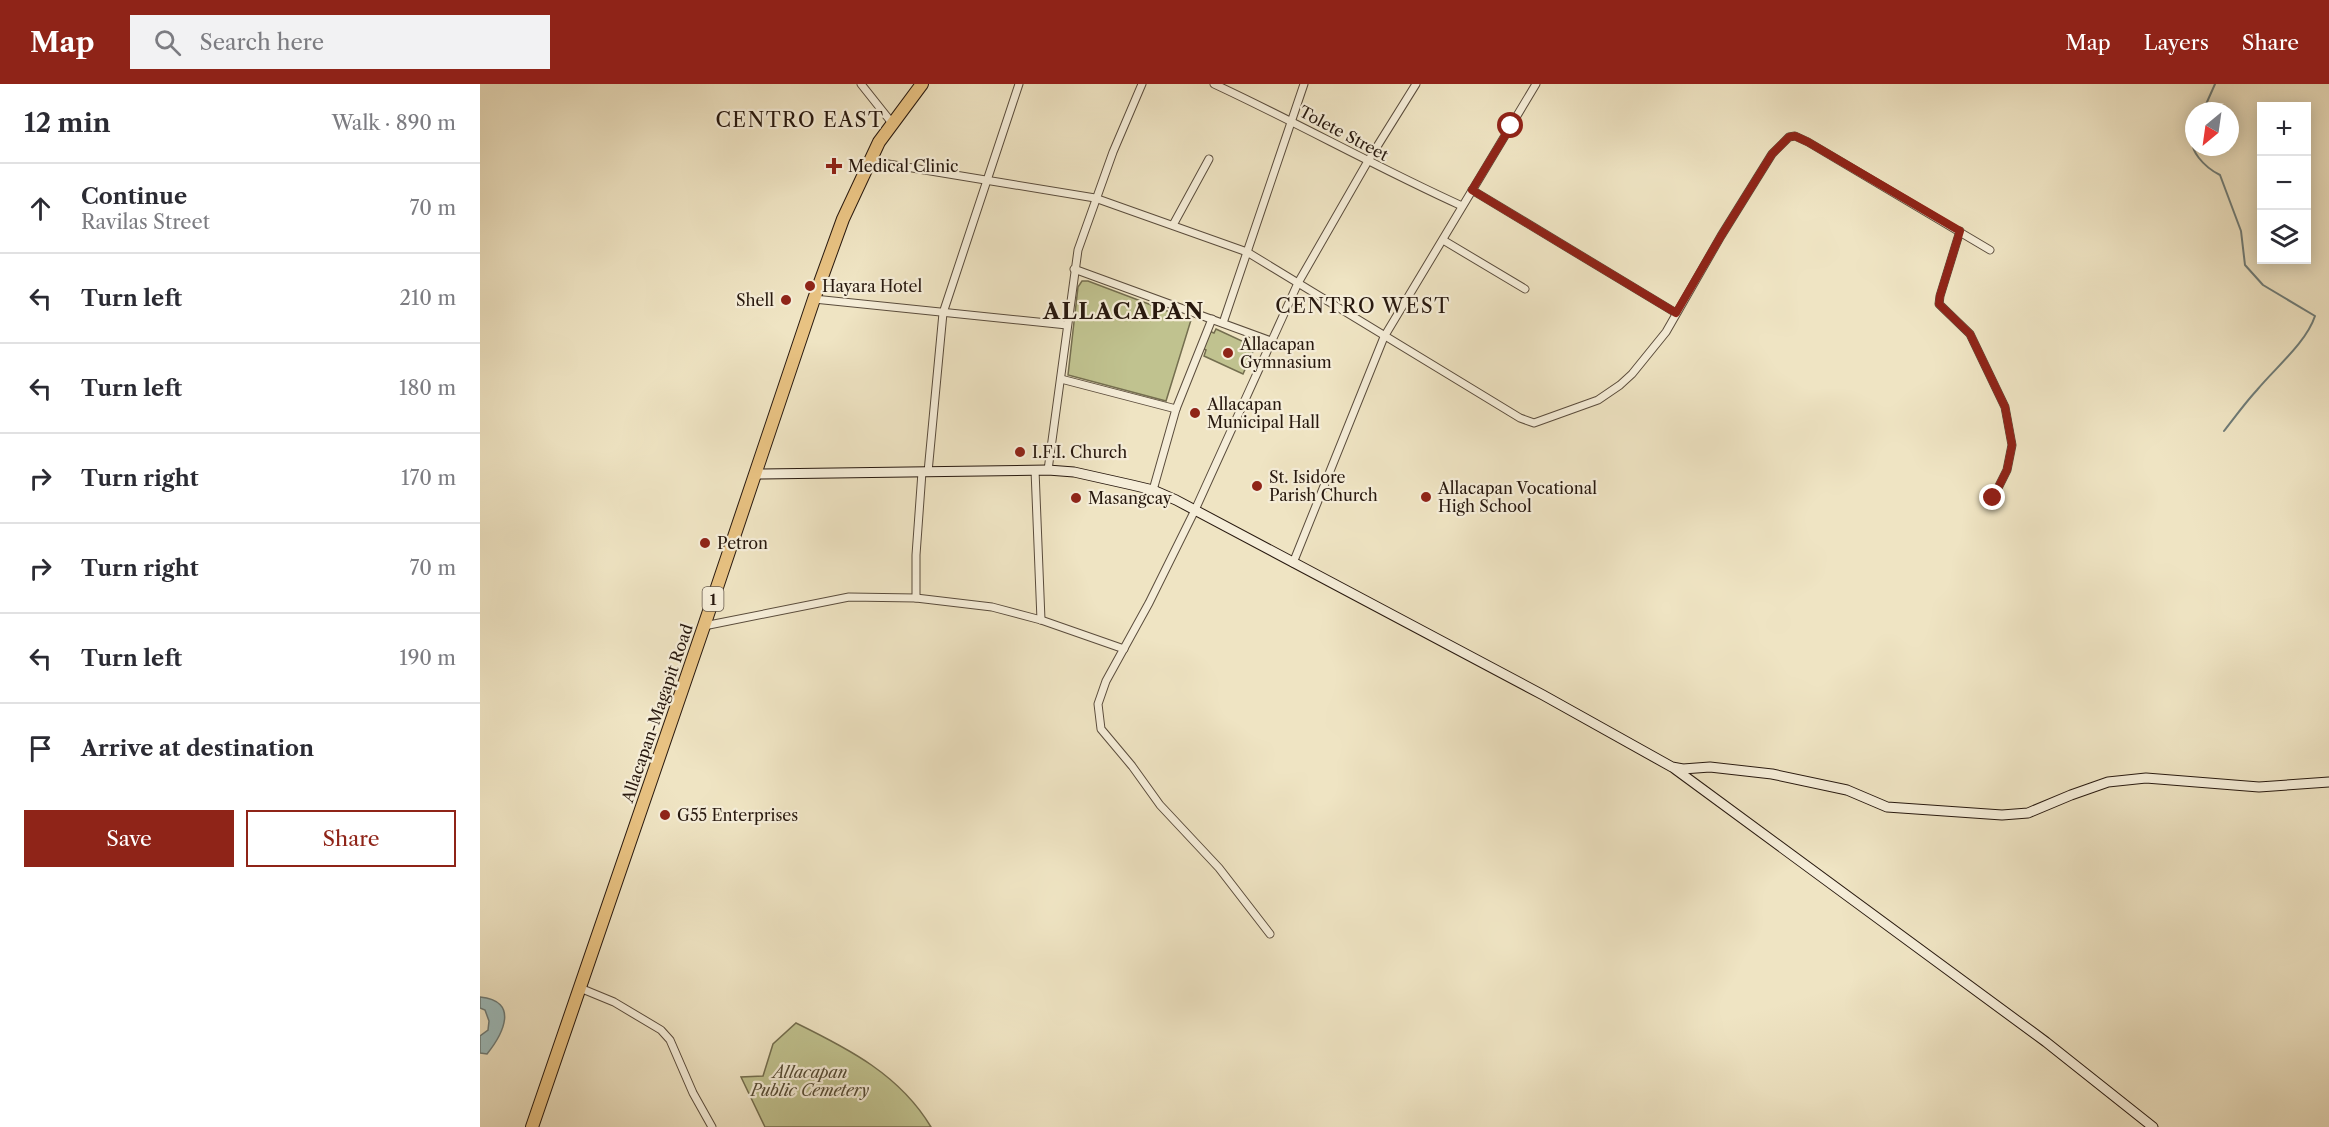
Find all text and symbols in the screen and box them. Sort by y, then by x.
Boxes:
search box [130,15,550,69]
text: Map [30,25,94,59]
icon: search [151,26,184,59]
text: Search here [199,29,324,56]
text: Map [2066,30,2111,55]
text: Layers [2144,30,2209,55]
text: Share [2242,30,2299,55]
street label: Tolete Street [1296,101,1392,165]
north arrow [2185,102,2239,156]
map controls [2257,102,2311,264]
button: + [2257,102,2311,156]
text: 12 min [24,107,111,139]
district label: CENTRO EAST [715,108,885,132]
text: Walk · 890 m [332,111,456,135]
route start [1497,112,1523,138]
place label: Medical Clinic [848,156,958,176]
button: − [2257,156,2311,210]
marker: Medical Clinic [825,157,843,175]
text: Continue [81,183,187,210]
icon: ahead [24,192,57,225]
text: 70 m [410,196,456,220]
text: Ravilas Street [81,210,210,234]
button: layers [2257,210,2311,264]
place label: Hayara Hotel [822,276,922,296]
marker: Hayara Hotel [803,279,817,293]
icon: left [24,282,57,315]
text: Turn left [81,285,182,312]
text: 210 m [399,286,456,310]
place label: Shell [736,290,774,310]
marker: Shell [779,293,793,307]
district label: CENTRO WEST [1275,294,1451,318]
district label: ALLACAPAN [1042,298,1205,325]
place label: Allacapan Gymnasium [1239,334,1332,372]
marker: Allacapan Gymnasium [1221,346,1235,360]
icon: left [24,372,57,405]
text: Turn left [81,375,182,402]
text: 180 m [399,376,456,400]
place label: Allacapan Municipal Hall [1206,394,1320,432]
marker: Allacapan Municipal Hall [1188,406,1202,420]
place label: I.F.I. Church [1032,442,1127,462]
marker: I.F.I. Church [1013,445,1027,459]
icon: right [24,462,57,495]
text: Turn right [81,465,199,492]
text: 170 m [401,466,456,490]
place label: St. Isidore Parish Church [1269,467,1378,505]
place label: Allacapan Vocational High School [1437,478,1597,516]
marker: St. Isidore Parish Church [1250,479,1264,493]
route end [1979,484,2005,510]
place label: Masangcay [1088,488,1173,508]
marker: Allacapan Vocational High School [1419,490,1433,504]
marker: Masangcay [1069,491,1083,505]
place label: Petron [717,533,768,553]
marker: Petron [698,536,712,550]
icon: right [24,552,57,585]
text: Turn right [81,555,199,582]
text: 70 m [410,556,456,580]
road number: 1 [702,587,724,611]
street label: Allacapan-Magapit Road [617,621,697,806]
icon: left [24,642,57,675]
text: Turn left [81,645,182,672]
text: 190 m [399,646,456,670]
icon: arrive [24,732,57,765]
text: Arrive at destination [81,735,314,762]
place label: G55 Enterprises [677,805,798,825]
marker: G55 Enterprises [658,808,672,822]
button: Save [24,810,234,867]
button: Share [246,810,456,867]
park label: Allacapan Public Cemetery [749,1062,869,1100]

